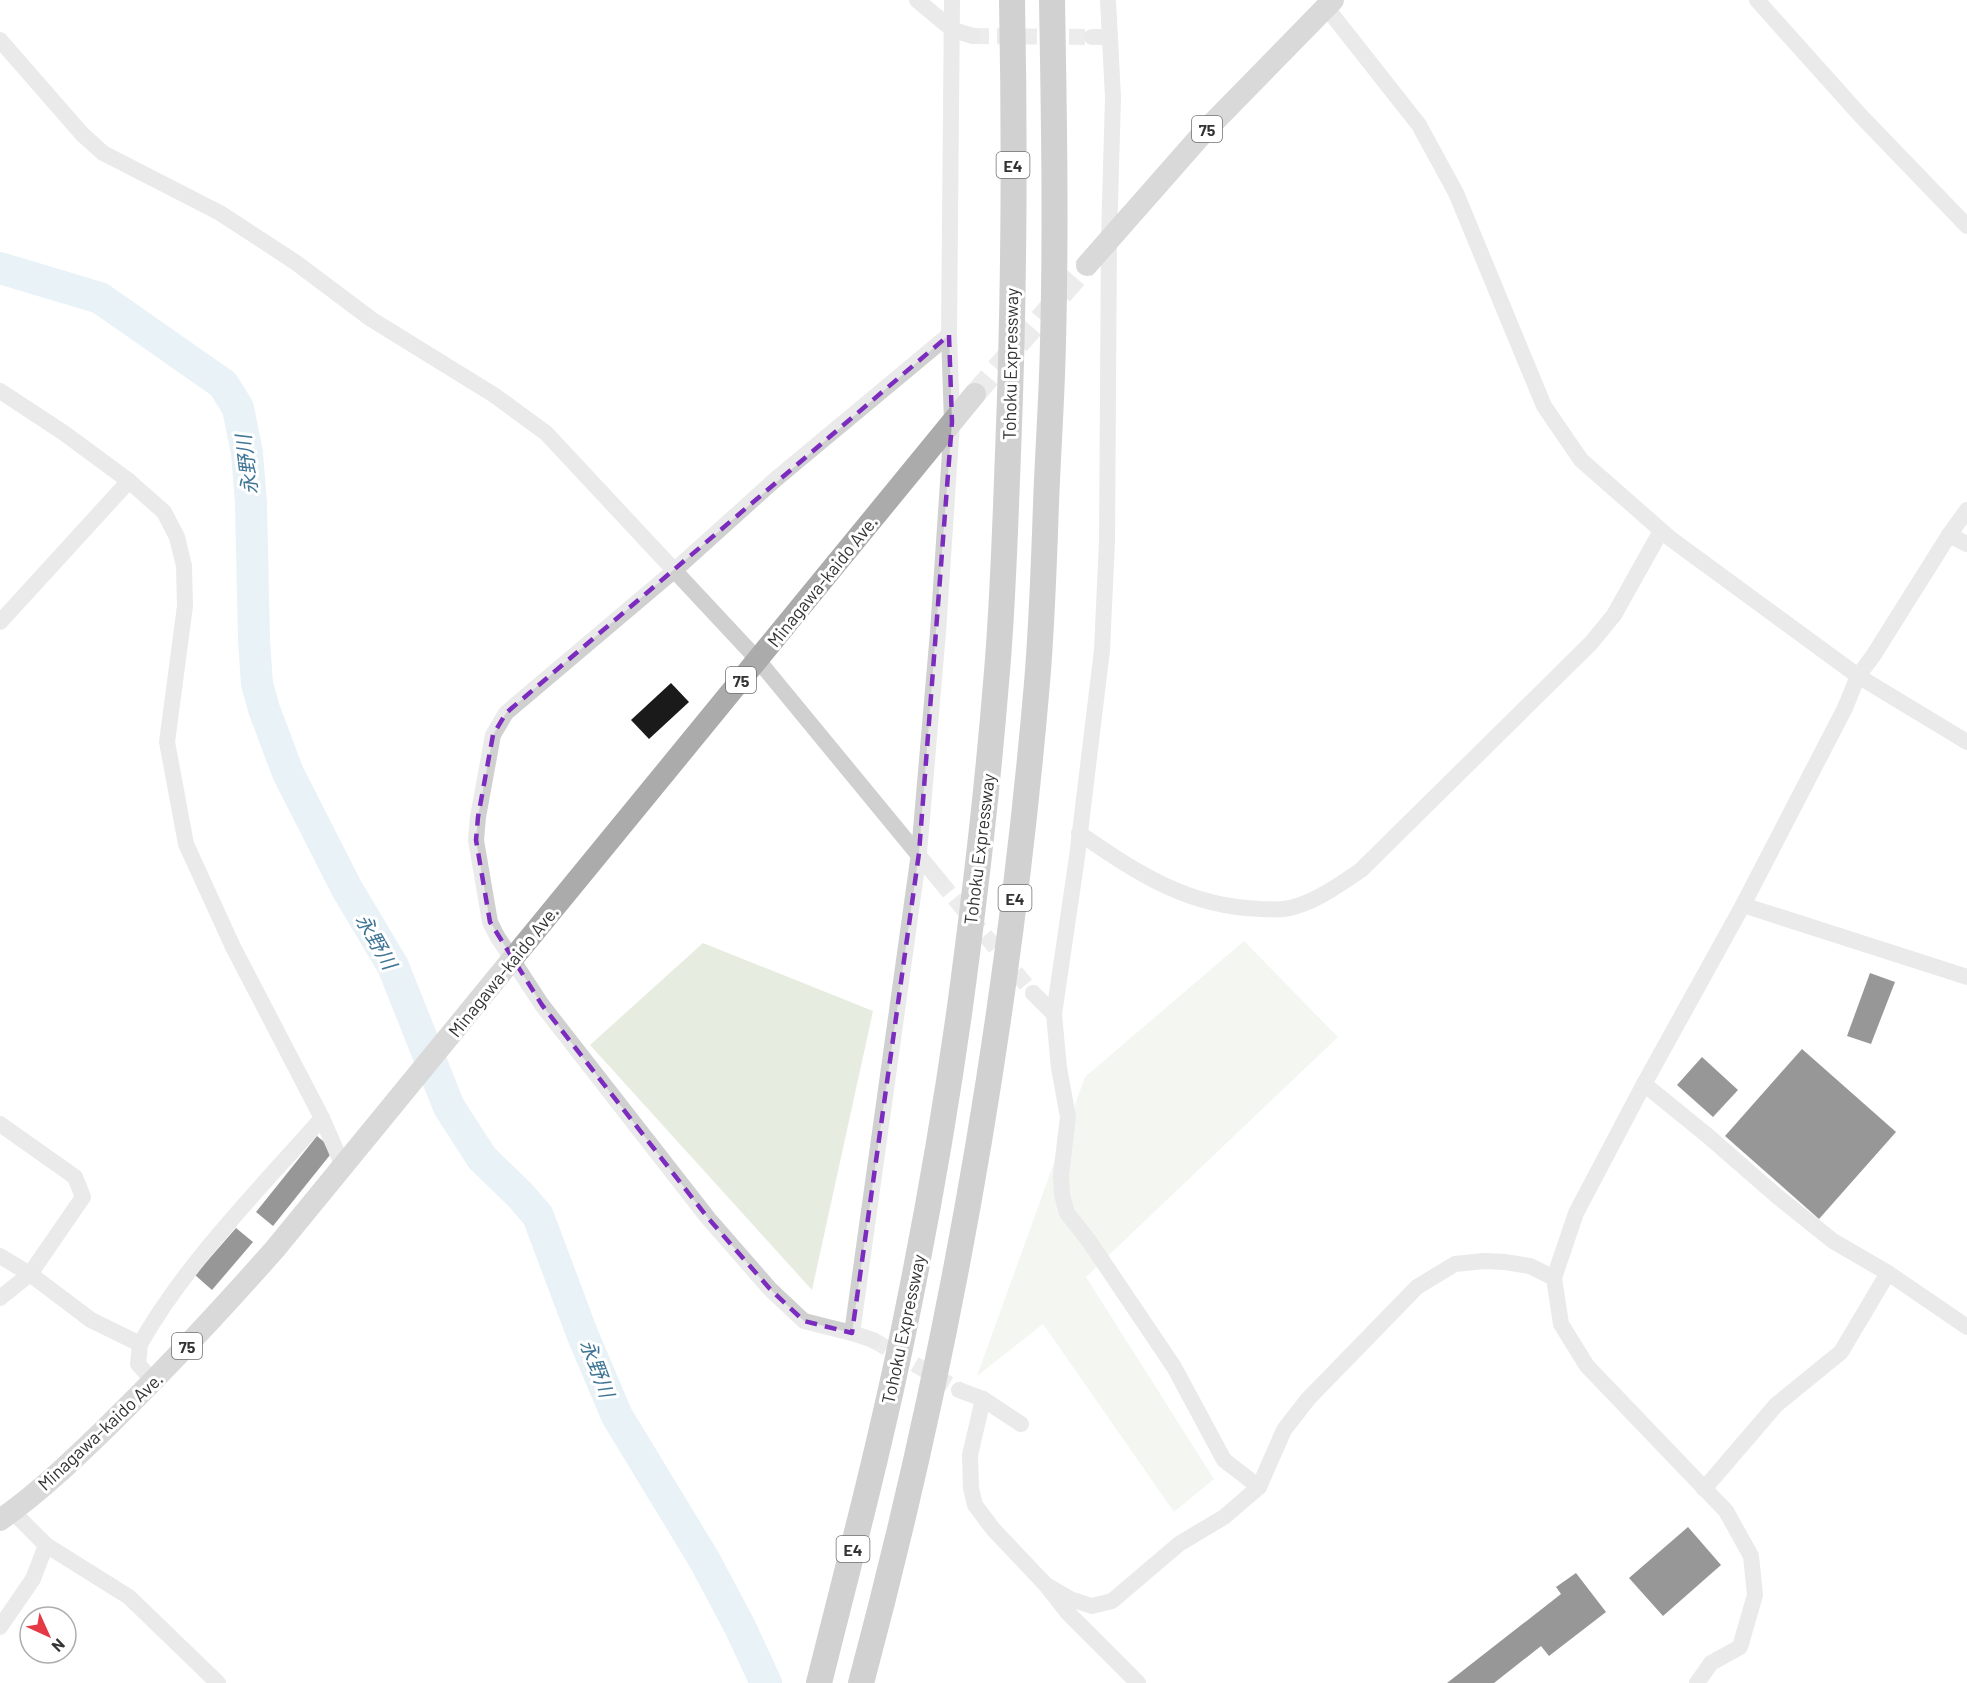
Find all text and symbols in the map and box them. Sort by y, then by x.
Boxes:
road number: 75 [1192,116,1222,142]
road number: E4 [996,152,1030,178]
street label: Tohoku Expressway [998,288,1022,440]
water label: 永野川 [230,432,262,496]
street label: Minagawa-kaido Ave. [762,511,882,651]
road number: 75 [726,667,756,693]
street label: Tohoku Expressway [959,772,999,926]
road number: E4 [998,885,1032,911]
street label: Minagawa-kaido Ave. [443,901,563,1041]
water label: 永野川 [352,909,403,975]
street label: Tohoku Expressway [876,1252,930,1406]
road number: 75 [172,1333,202,1359]
water label: 永野川 [576,1336,621,1402]
street label: Minagawa-kaido Ave. [33,1367,167,1495]
road number: E4 [836,1536,870,1562]
north arrow [18,1605,78,1665]
text: N [48,1635,69,1656]

